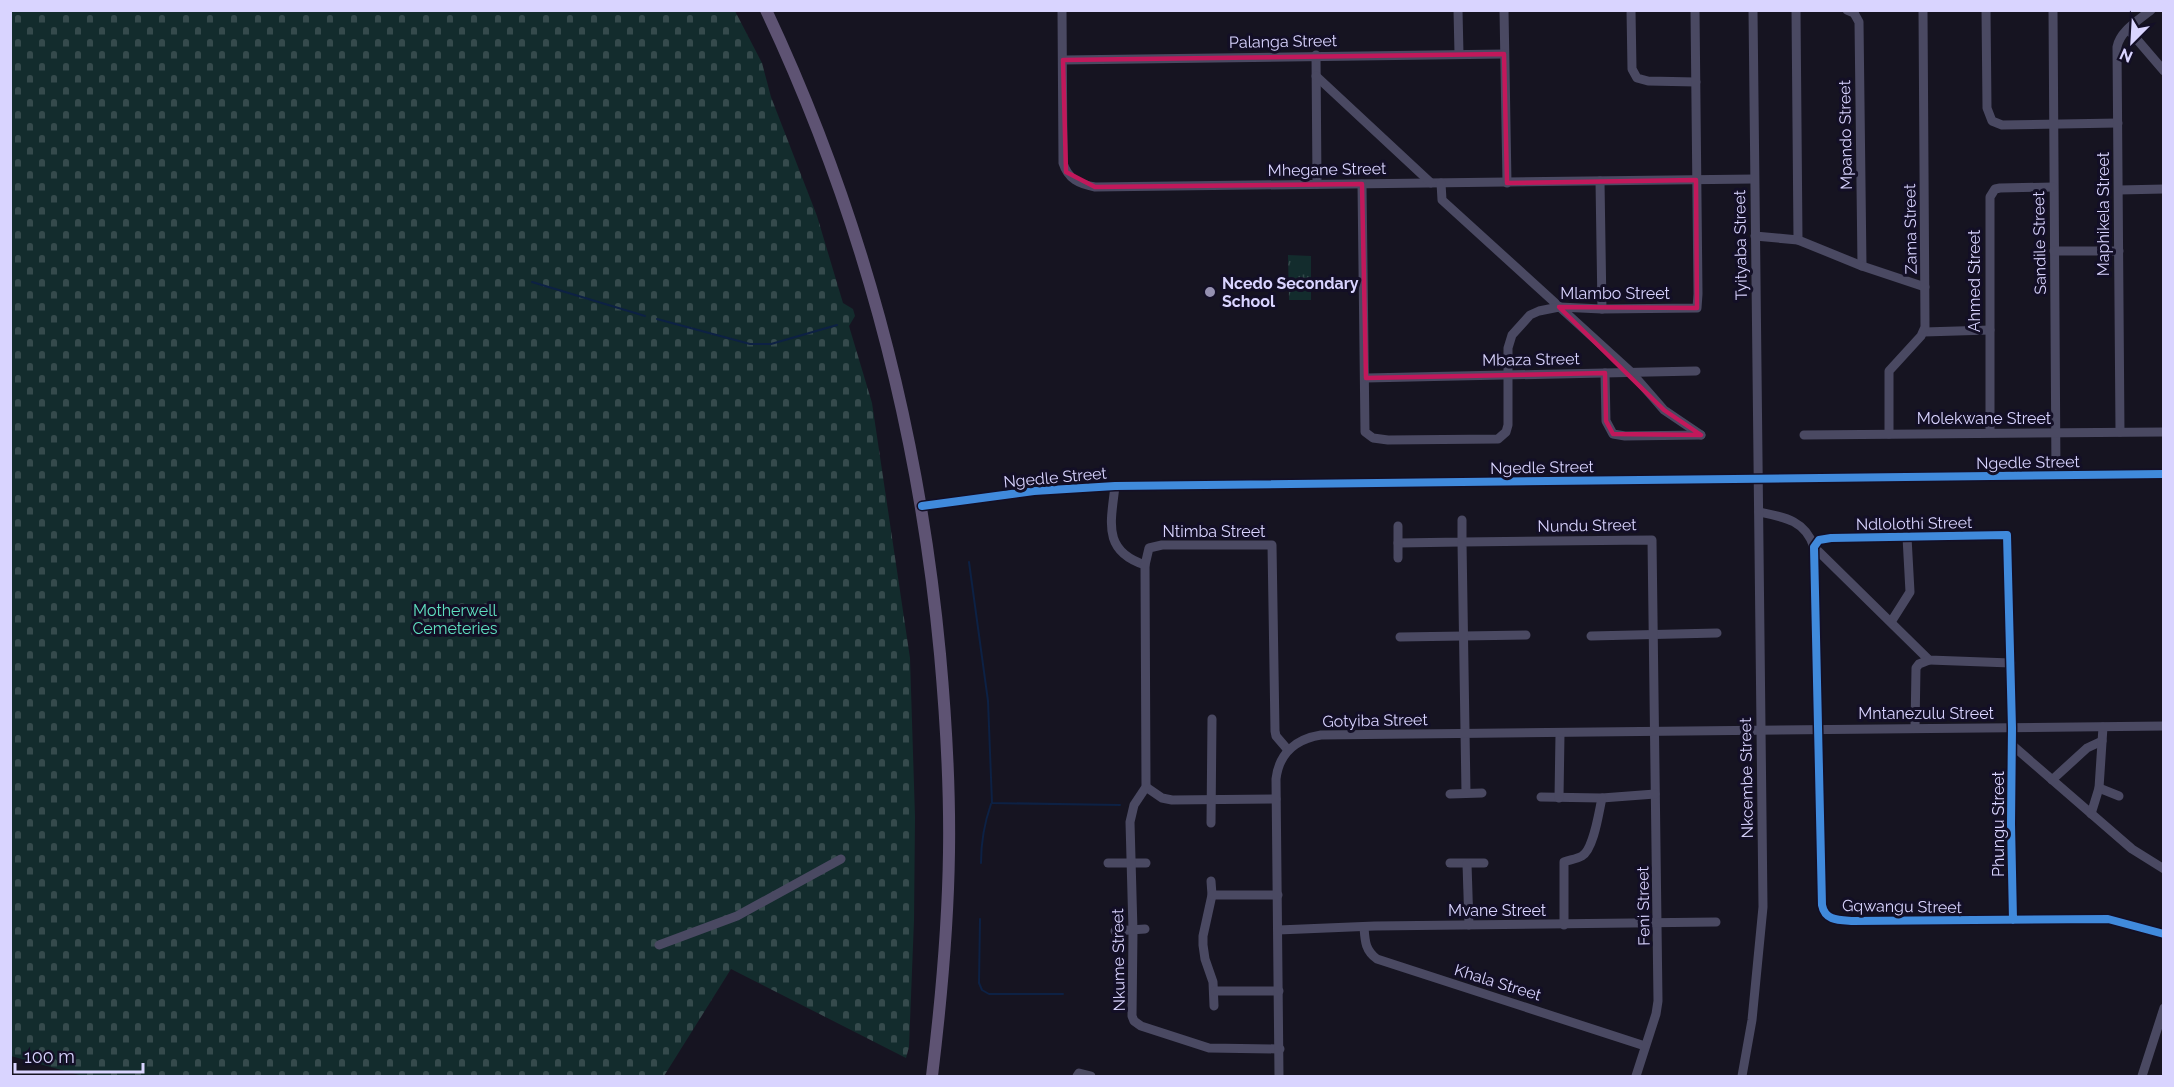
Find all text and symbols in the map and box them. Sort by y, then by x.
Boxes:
north arrow [2102,12,2162,72]
street label: Palanga Street [1229,31,1338,52]
text: N [2117,44,2136,66]
street label: Mpando Street [1835,79,1856,190]
street label: Maphikela Street [2094,151,2113,276]
street label: Mhegane Street [1268,159,1387,180]
street label: Zama Street [1900,183,1921,274]
street label: Tyityaba Street [1730,189,1751,300]
street label: Sandile Street [2029,191,2050,295]
street label: Ahmed Street [1965,229,1984,332]
place label: Ncedo Secondary School [1222,274,1359,311]
street label: Mlambo Street [1560,284,1670,303]
marker: Ncedo Secondary School [1203,285,1217,299]
street label: Mbaza Street [1482,349,1581,370]
street label: Molekwane Street [1917,409,2052,428]
street label: Ngedle Street [1976,452,2081,473]
street label: Ngedle Street [1490,457,1595,478]
street label: Ngedle Street [1003,463,1108,491]
street label: Ndlolothi Street [1856,513,1973,534]
street label: Nundu Street [1537,515,1637,536]
street label: Ntimba Street [1163,522,1266,541]
park label: Motherwell Cemeteries [412,601,498,638]
street label: Mntanezulu Street [1858,704,1994,723]
street label: Gotyiba Street [1322,710,1429,731]
street label: Nkcembe Street [1736,717,1757,839]
street label: Phungu Street [1989,770,2008,877]
street label: Feni Street [1633,865,1654,946]
street label: Gqwangu Street [1842,896,1963,917]
street label: Mvane Street [1448,901,1547,920]
street label: Nkume Street [1108,908,1129,1012]
street label: Khala Street [1452,960,1544,1005]
scale bar [15,1036,142,1074]
text: 100 m [24,1046,75,1067]

